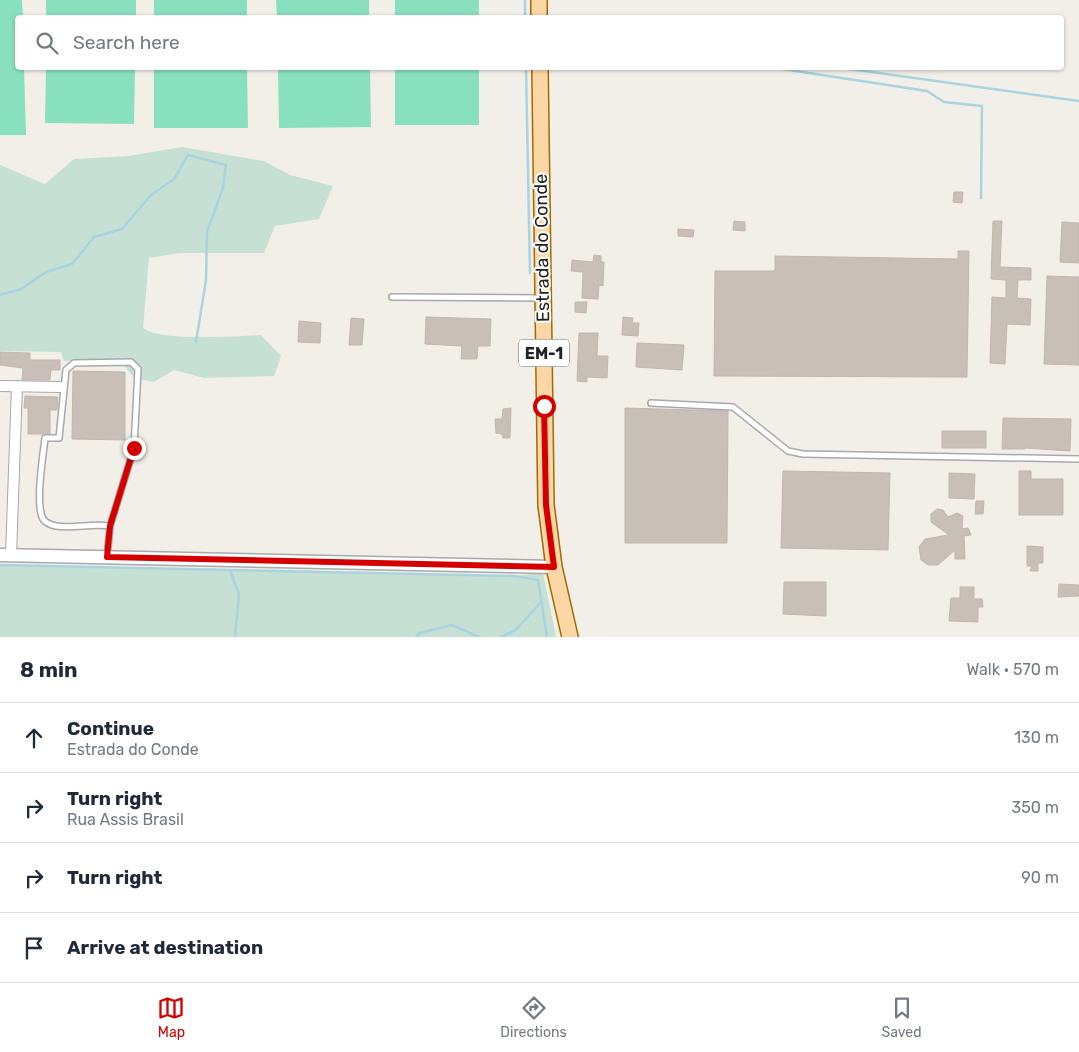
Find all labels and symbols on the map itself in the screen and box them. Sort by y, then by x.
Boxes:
street label: Estrada do Conde [530,174,554,322]
road number: EM-1 [519,339,569,366]
route start [533,395,556,418]
route end [123,437,146,460]

